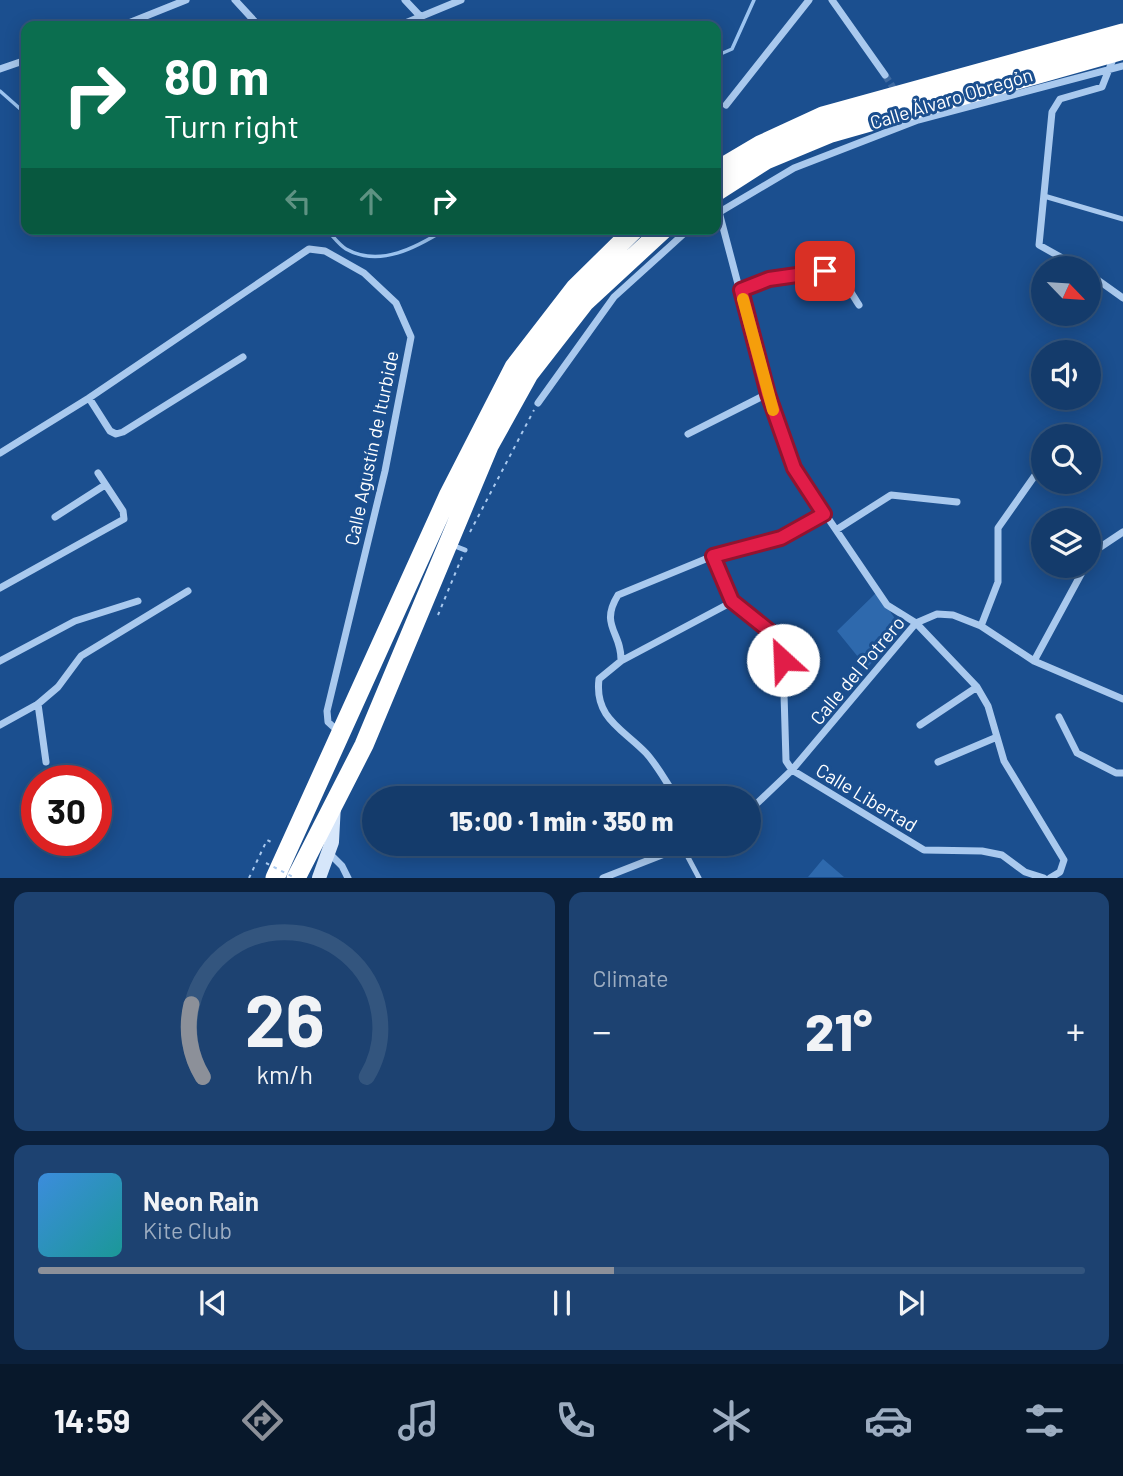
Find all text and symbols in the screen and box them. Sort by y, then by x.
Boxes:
text: 80 m [164,46,269,105]
icon: right [49,49,140,140]
street label: Calle Álvaro Obregón [867,62,1035,134]
text: Turn right [164,106,299,144]
icon: left [279,182,317,220]
icon: ahead [352,182,390,220]
icon: right [425,182,463,220]
pin [795,241,855,301]
icon: arrive [806,252,844,290]
north arrow [1031,256,1101,326]
map controls [1031,256,1101,578]
button: sound [1031,340,1101,410]
street label: Calle Agustín de Iturbide [339,349,403,547]
button: search [1031,424,1101,494]
button: layers [1031,508,1101,578]
street label: Calle del Potrero [805,611,909,729]
position arrow [746,623,820,697]
street label: Calle Libertad [812,758,922,836]
speed limit sign: 30 [21,765,112,856]
text: 15:00 · 1 min · 350 m [450,805,673,836]
text: Climate [593,964,669,992]
text: 26 [244,975,324,1063]
text: 21° [805,999,872,1061]
text: − [593,1007,612,1053]
text: + [1066,1007,1085,1053]
text: km/h [256,1059,313,1089]
text: Neon Rain [143,1185,259,1216]
text: Kite Club [143,1216,232,1244]
icon: previous [194,1284,232,1322]
icon: pause [543,1284,581,1322]
icon: next [892,1284,930,1322]
icon: directions [238,1396,287,1445]
icon: music [394,1396,443,1445]
icon: phone [551,1396,600,1445]
icon: climate [707,1396,756,1445]
icon: car [864,1396,913,1445]
icon: filters [1020,1396,1069,1445]
text: 14:59 [54,1401,130,1439]

